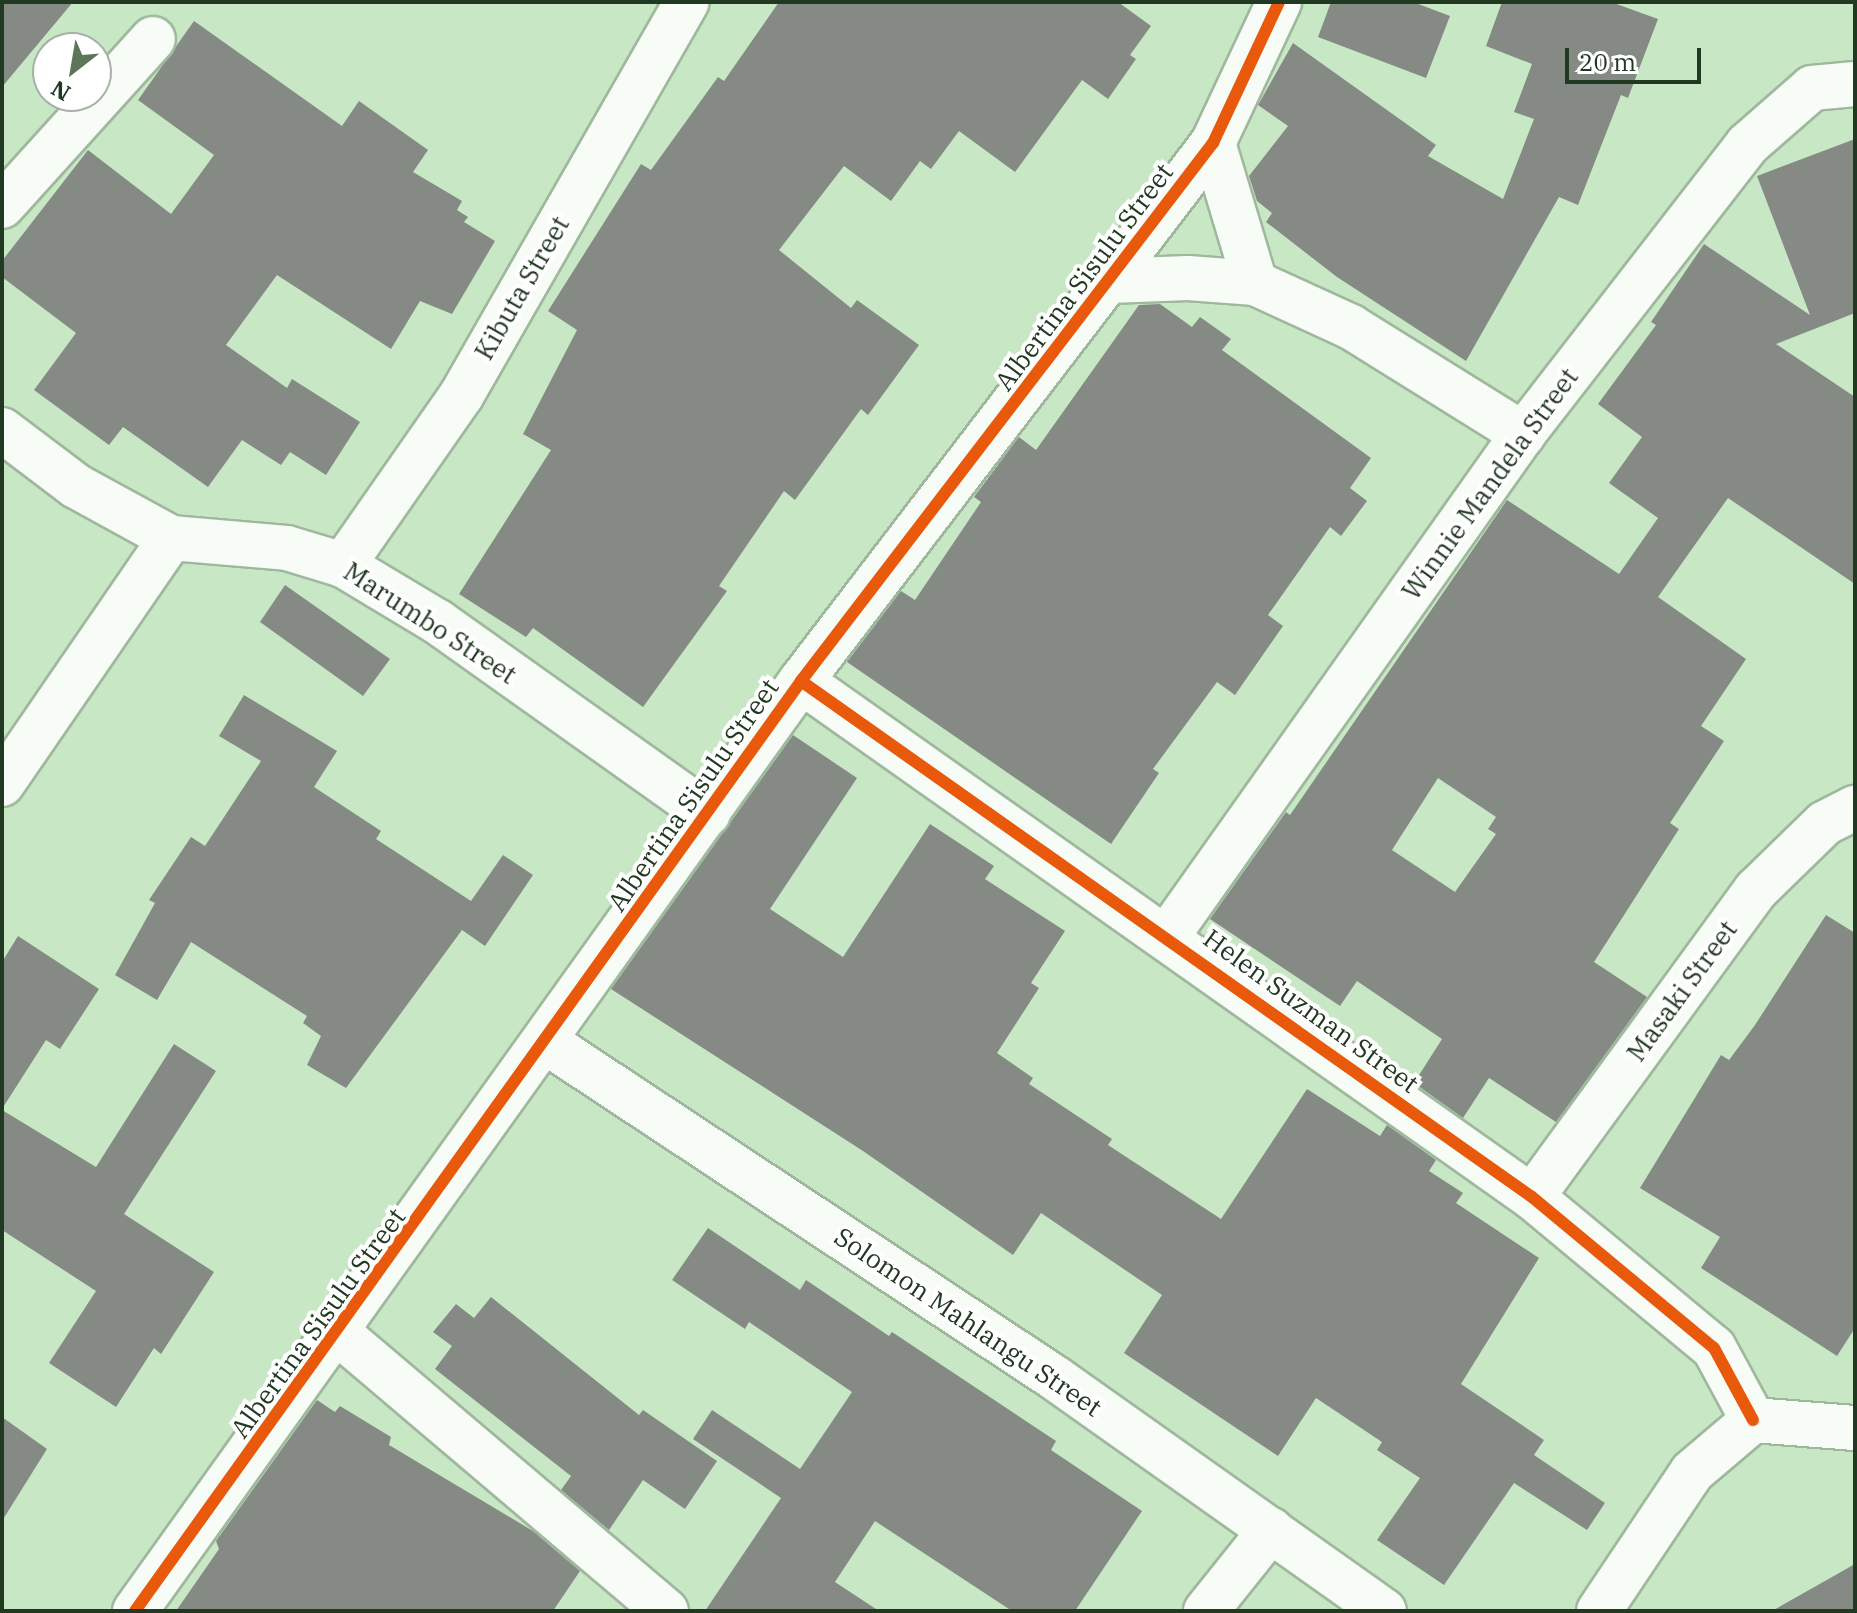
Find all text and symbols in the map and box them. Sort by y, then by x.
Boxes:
north arrow [32,32,112,112]
scale bar [1569,32,1705,82]
text: 20 m [1579,46,1636,78]
text: N [45,74,75,108]
street label: Albertina Sisulu Street [988,157,1180,397]
street label: Kibuta Street [468,211,576,365]
street label: Winnie Mandela Street [1395,362,1585,606]
street label: Marumbo Street [338,556,522,690]
street label: Albertina Sisulu Street [601,673,785,917]
street label: Masaki Street [1621,915,1743,1067]
street label: Helen Suzman Street [1197,923,1425,1099]
street label: Albertina Sisulu Street [224,1202,412,1444]
street label: Solomon Mahlangu Street [828,1221,1108,1423]

